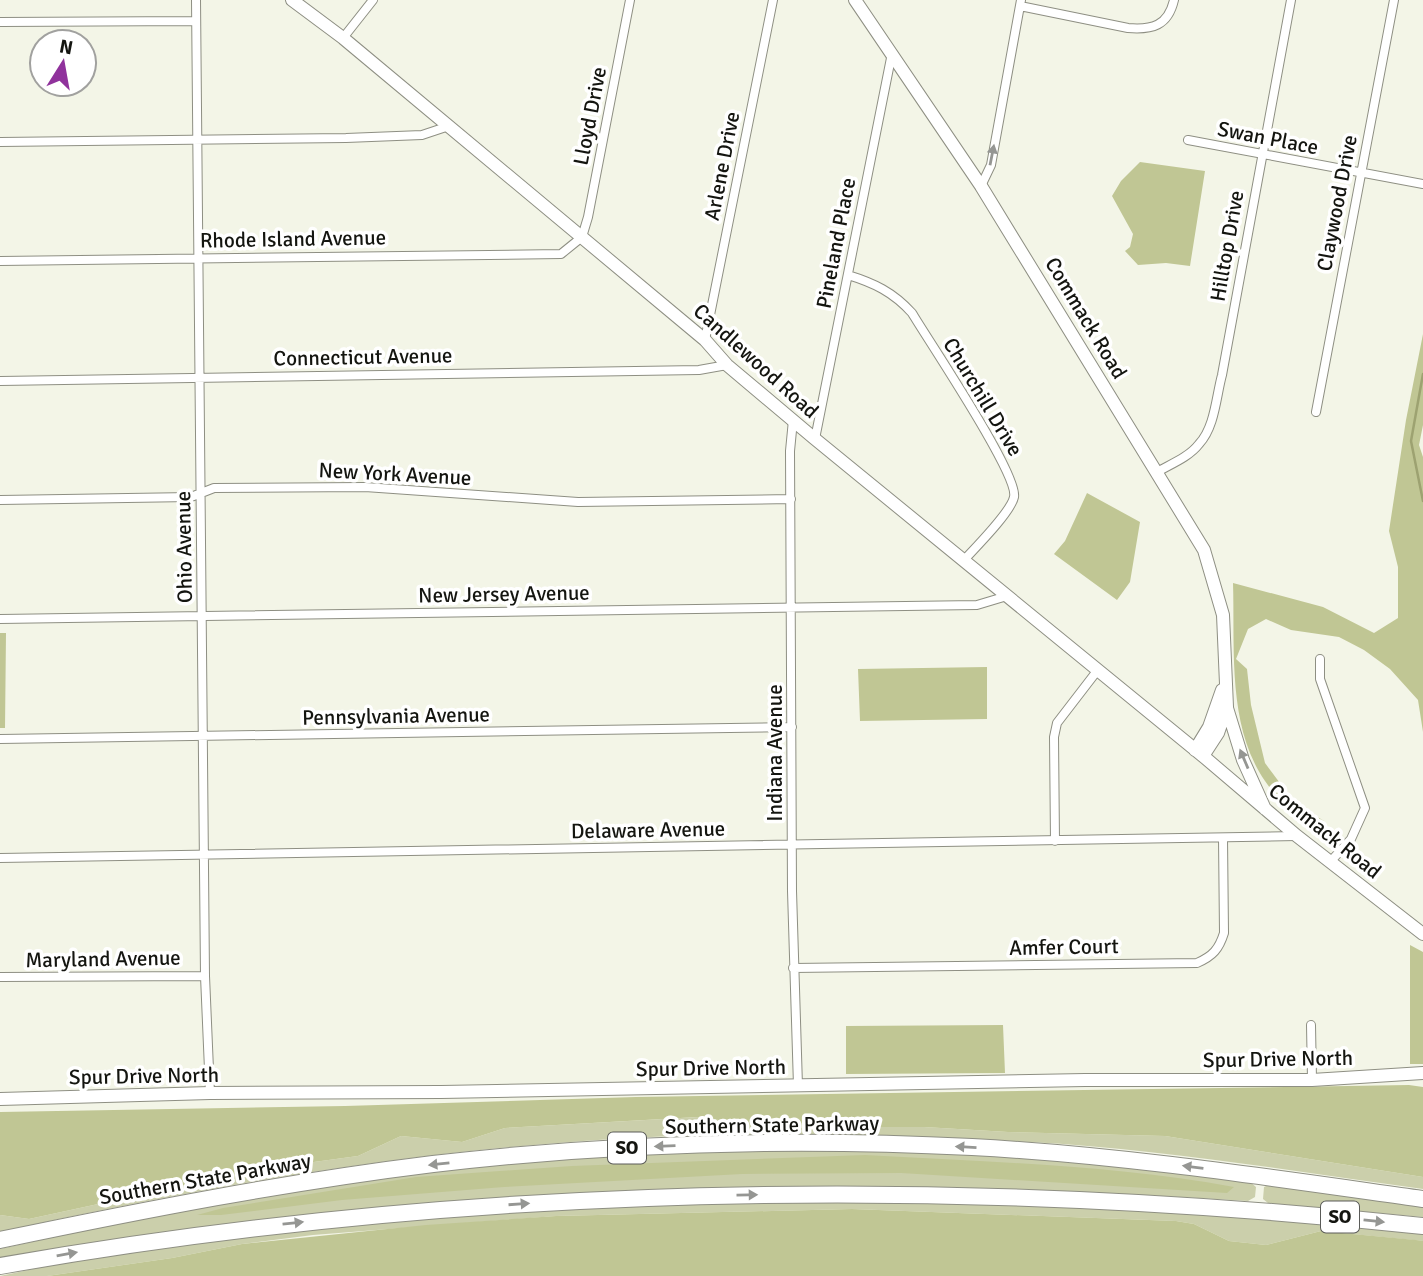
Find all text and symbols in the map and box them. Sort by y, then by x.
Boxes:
north arrow [28,28,98,98]
text: N [57,34,75,60]
street label: Lloyd Drive [568,65,612,167]
street label: Arlene Drive [699,109,745,223]
street label: Swan Place [1215,116,1321,160]
street label: Claywood Drive [1311,133,1363,273]
one-way arrow [987,144,998,166]
street label: Pineland Place [811,175,861,311]
street label: Hilltop Drive [1204,188,1250,304]
street label: Rhode Island Avenue [200,224,386,254]
street label: Commack Road [1039,252,1133,384]
street label: Candlewood Road [688,298,824,424]
street label: Churchill Drive [937,333,1029,461]
street label: Connecticut Avenue [273,342,453,372]
street label: New York Avenue [318,457,472,491]
street label: Ohio Avenue [170,491,198,603]
street label: New Jersey Avenue [418,580,590,608]
street label: Indiana Avenue [762,684,788,822]
street label: Pennsylvania Avenue [302,701,490,731]
one-way arrow [1238,748,1249,769]
street label: Commack Road [1263,778,1387,884]
street label: Delaware Avenue [571,816,725,844]
street label: Amfer Court [1009,933,1119,961]
street label: Maryland Avenue [25,945,181,973]
street label: Spur Drive North [1203,1045,1353,1073]
street label: Spur Drive North [636,1054,786,1082]
street label: Spur Drive North [69,1062,219,1090]
street label: Southern State Parkway [665,1110,880,1140]
road number: SO [608,1132,646,1164]
one-way arrow [654,1141,676,1152]
one-way arrow [955,1142,977,1153]
street label: Southern State Parkway [97,1148,313,1210]
one-way arrow [427,1159,449,1170]
one-way arrow [1182,1162,1204,1173]
one-way arrow [736,1189,758,1201]
one-way arrow [508,1199,530,1210]
road number: SO [1321,1202,1359,1232]
one-way arrow [1364,1215,1386,1226]
one-way arrow [282,1218,304,1229]
one-way arrow [56,1248,78,1259]

